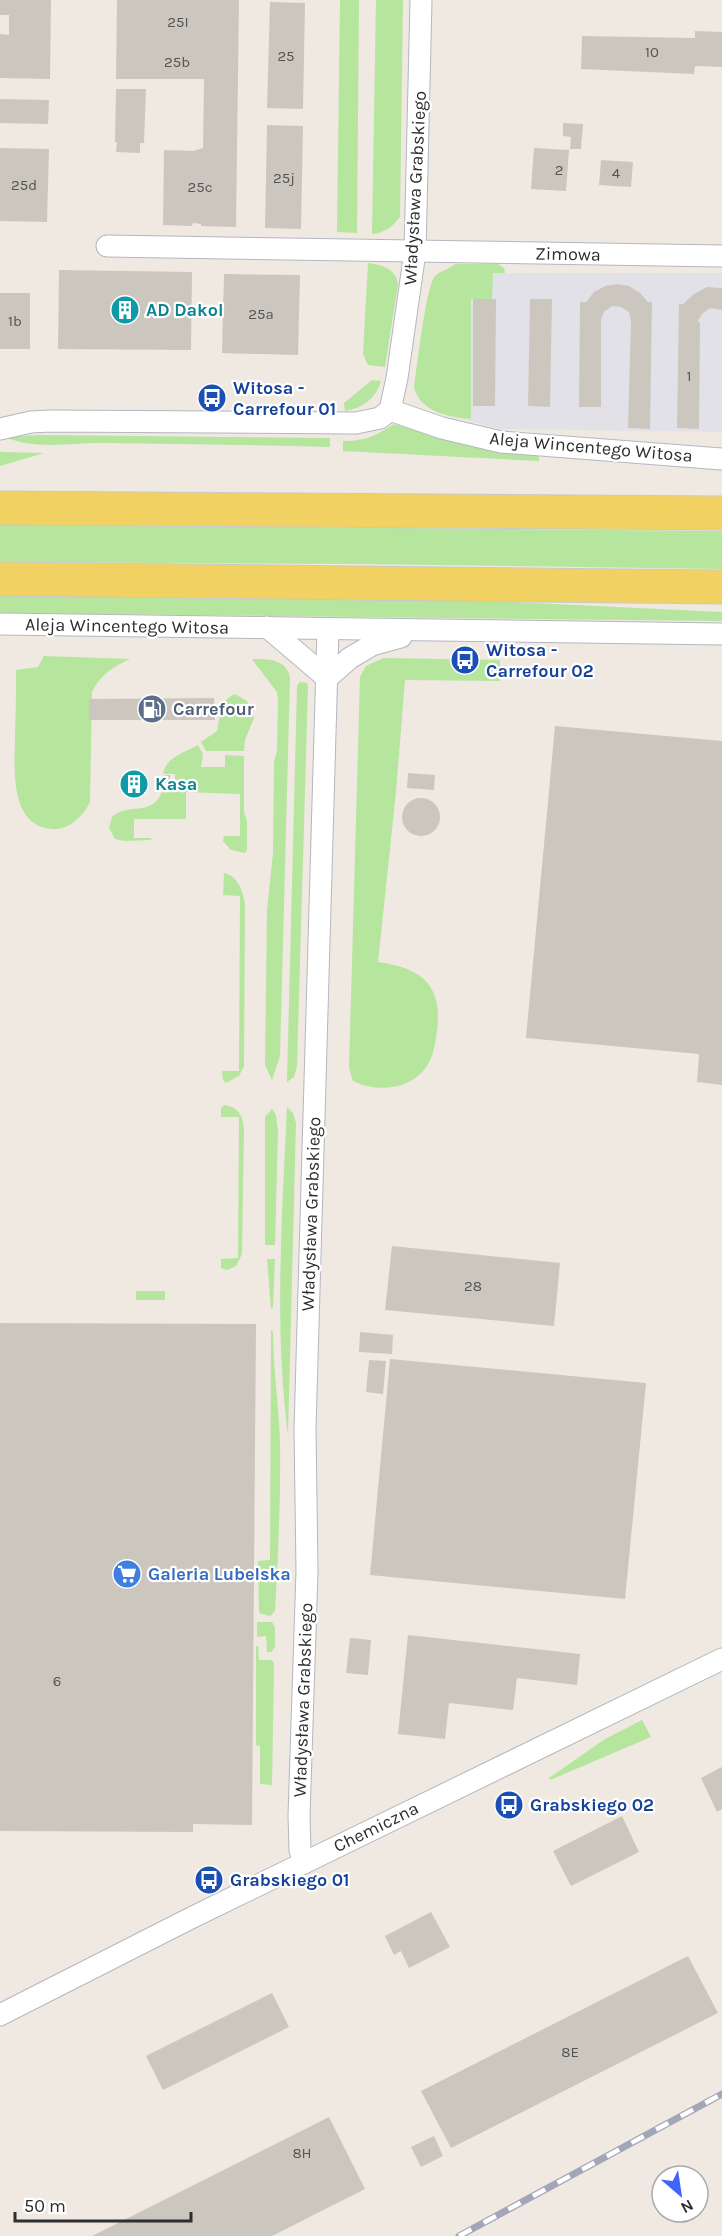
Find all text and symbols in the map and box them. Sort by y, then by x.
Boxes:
house number: 25I [167,13,189,31]
house number: 10 [645,43,659,61]
house number: 25 [277,47,295,65]
house number: 25b [164,53,190,71]
street label: Władysława Grabskiego [399,90,431,286]
house number: 2 [555,161,563,179]
house number: 4 [612,164,621,182]
house number: 25j [273,169,295,187]
house number: 25d [11,176,37,194]
house number: 25c [188,178,212,196]
street label: Zimowa [535,242,601,266]
building icon: AD Dakol [109,294,141,326]
place label: AD Dakol [146,299,223,321]
house number: 25a [248,305,274,323]
house number: 1b [8,312,22,330]
house number: 1 [687,367,691,385]
place label: Witosa - Carrefour 01 [233,377,336,420]
bus stop icon: Witosa - Carrefour 01 [196,382,228,414]
street label: Aleja Wincentego Witosa [488,427,694,467]
street label: Aleja Wincentego Witosa [25,613,229,639]
place label: Witosa - Carrefour 02 [486,639,594,682]
bus stop icon: Witosa - Carrefour 02 [449,644,481,676]
fuel station icon: Carrefour [136,693,168,725]
place label: Carrefour [173,698,254,720]
building icon: Kasa [118,768,150,800]
place label: Kasa [155,773,197,795]
street label: Władysława Grabskiego [297,1116,325,1312]
house number: 28 [464,1277,482,1295]
supermarket icon: Galeria Lubelska [111,1558,143,1590]
place label: Galeria Lubelska [148,1563,291,1585]
street label: Władysława Grabskiego [289,1602,317,1798]
house number: 6 [53,1672,61,1690]
bus stop icon: Grabskiego 02 [493,1789,525,1821]
place label: Grabskiego 02 [530,1794,654,1816]
street label: Chemiczna [330,1797,422,1857]
bus stop icon: Grabskiego 01 [193,1864,225,1896]
place label: Grabskiego 01 [230,1869,349,1891]
house number: 8E [561,2043,579,2061]
house number: 8H [292,2144,312,2162]
north arrow [650,2164,710,2224]
scale bar [15,2185,190,2223]
text: 50 m [24,2195,66,2217]
text: N [677,2196,697,2218]

